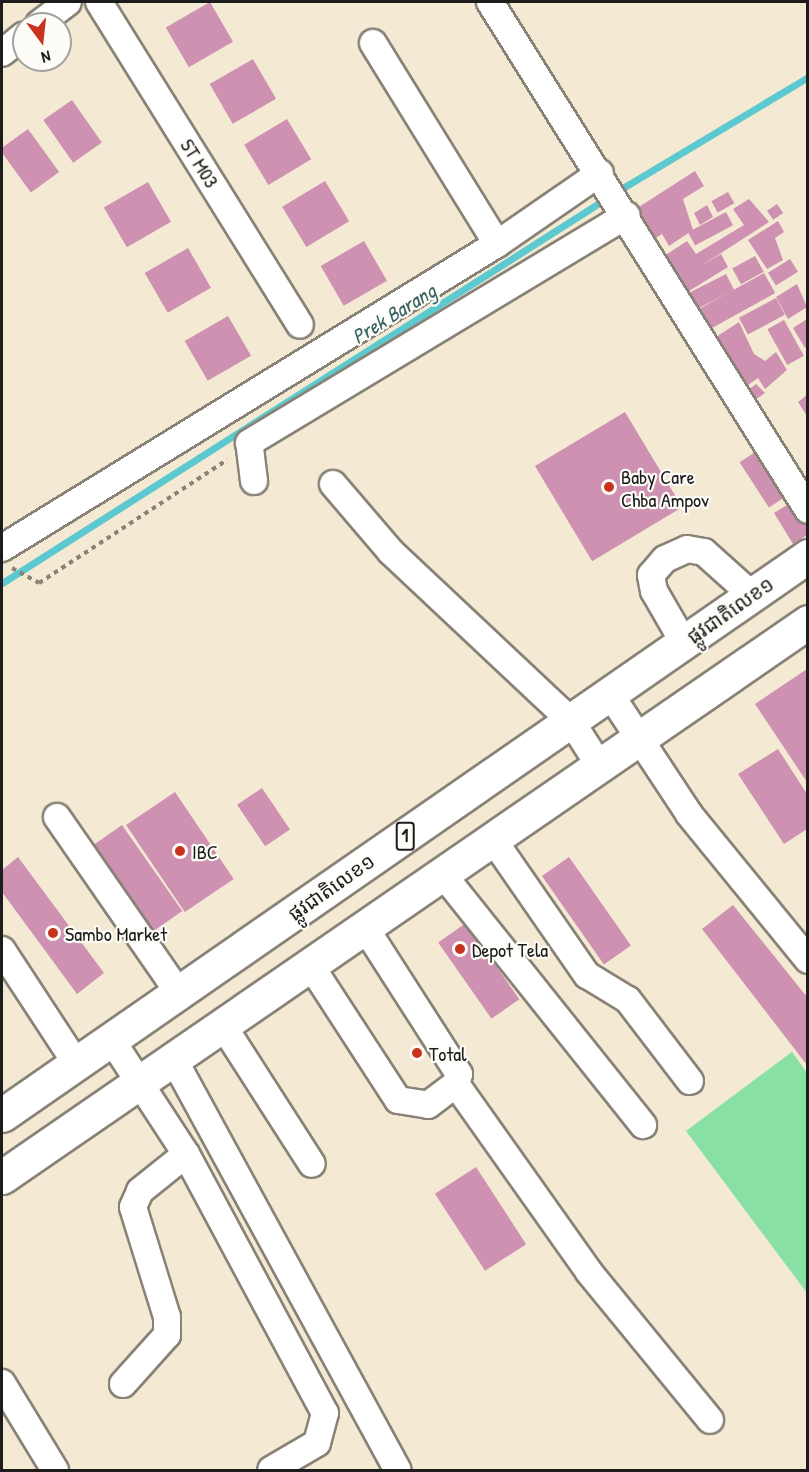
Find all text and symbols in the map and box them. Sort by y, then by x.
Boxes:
north arrow [12,12,72,72]
text: N [39,46,53,69]
street label: ST M03 [176,134,224,192]
water label: Prek Barang [347,278,441,350]
place label: Baby Care Chba Ampov [621,464,709,511]
marker: Baby Care Chba Ampov [602,480,616,494]
street label: ផ្លូវជាតិលេខ១ [682,571,778,649]
road number: 1 [394,821,416,851]
place label: IBC [192,839,218,863]
marker: IBC [173,844,187,858]
street label: ផ្លូវជាតិលេខ១ [283,848,379,926]
place label: Sambo Market [65,921,167,945]
marker: Sambo Market [46,926,60,940]
place label: Depot Tela [472,937,548,961]
marker: Depot Tela [453,942,467,956]
place label: Total [429,1041,466,1065]
marker: Total [410,1046,424,1060]

